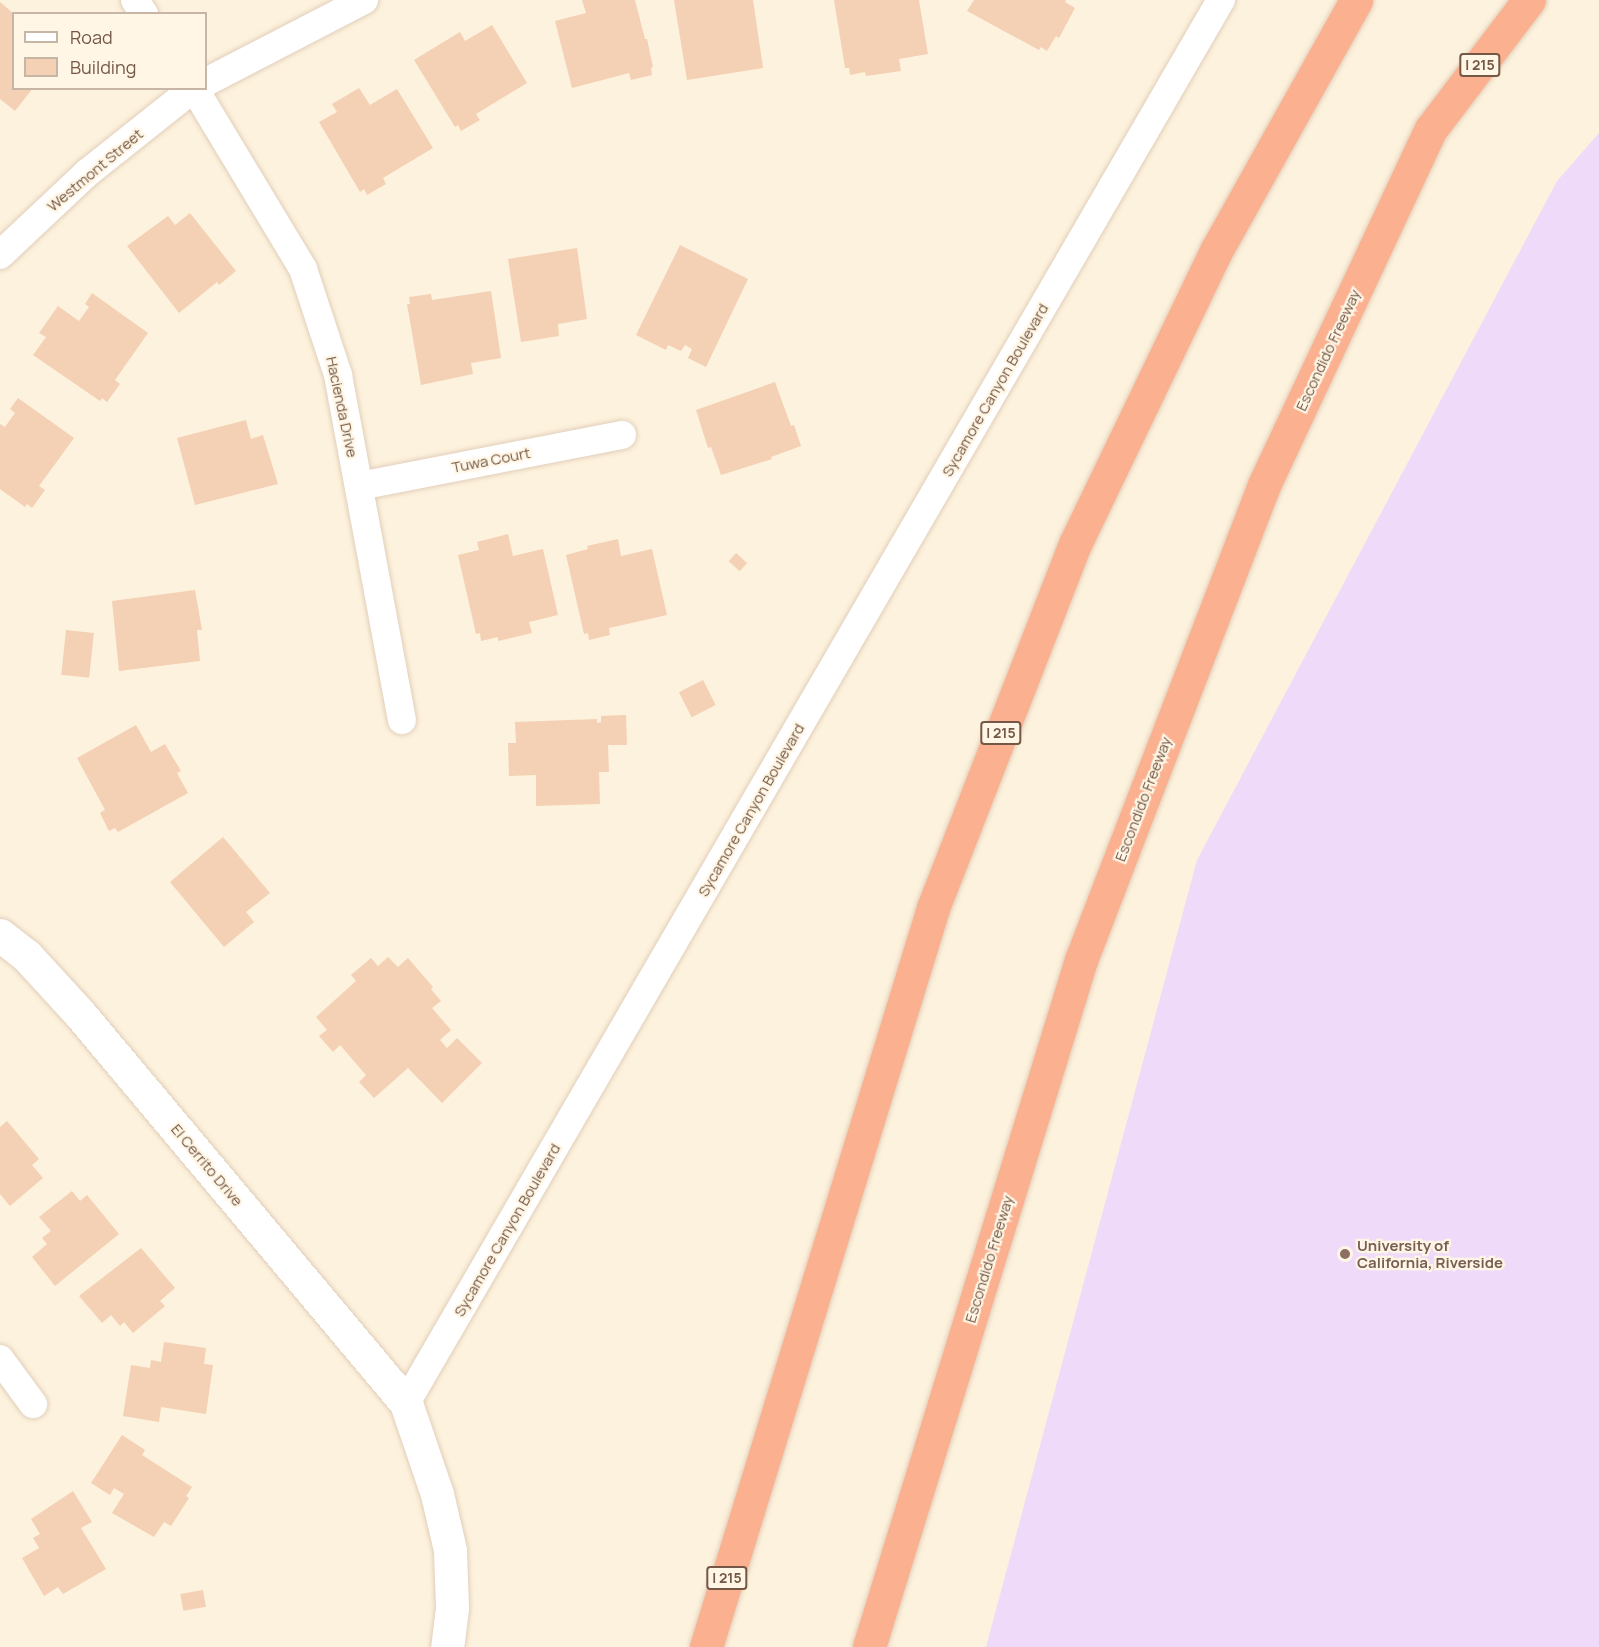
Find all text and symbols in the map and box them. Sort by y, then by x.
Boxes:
legend [12,12,207,90]
text: Road [70,25,113,49]
road number: I 215 [1459,54,1501,76]
text: Building [70,55,136,79]
street label: Westmont Street [44,125,146,215]
street label: Escondido Freeway [1292,286,1364,414]
street label: Sycamore Canyon Boulevard [938,300,1052,480]
street label: Hacienda Drive [323,355,361,459]
street label: Tuwa Court [450,444,532,476]
street label: Sycamore Canyon Boulevard [694,720,808,900]
road number: I 215 [980,722,1022,744]
street label: Escondido Freeway [1111,734,1175,864]
street label: El Cerrito Drive [167,1120,247,1210]
street label: Sycamore Canyon Boulevard [450,1140,564,1320]
street label: Escondido Freeway [961,1193,1017,1325]
place label: University of California, Riverside [1357,1236,1503,1271]
marker: University of California, Riverside [1338,1247,1352,1261]
road number: I 215 [706,1567,748,1589]

